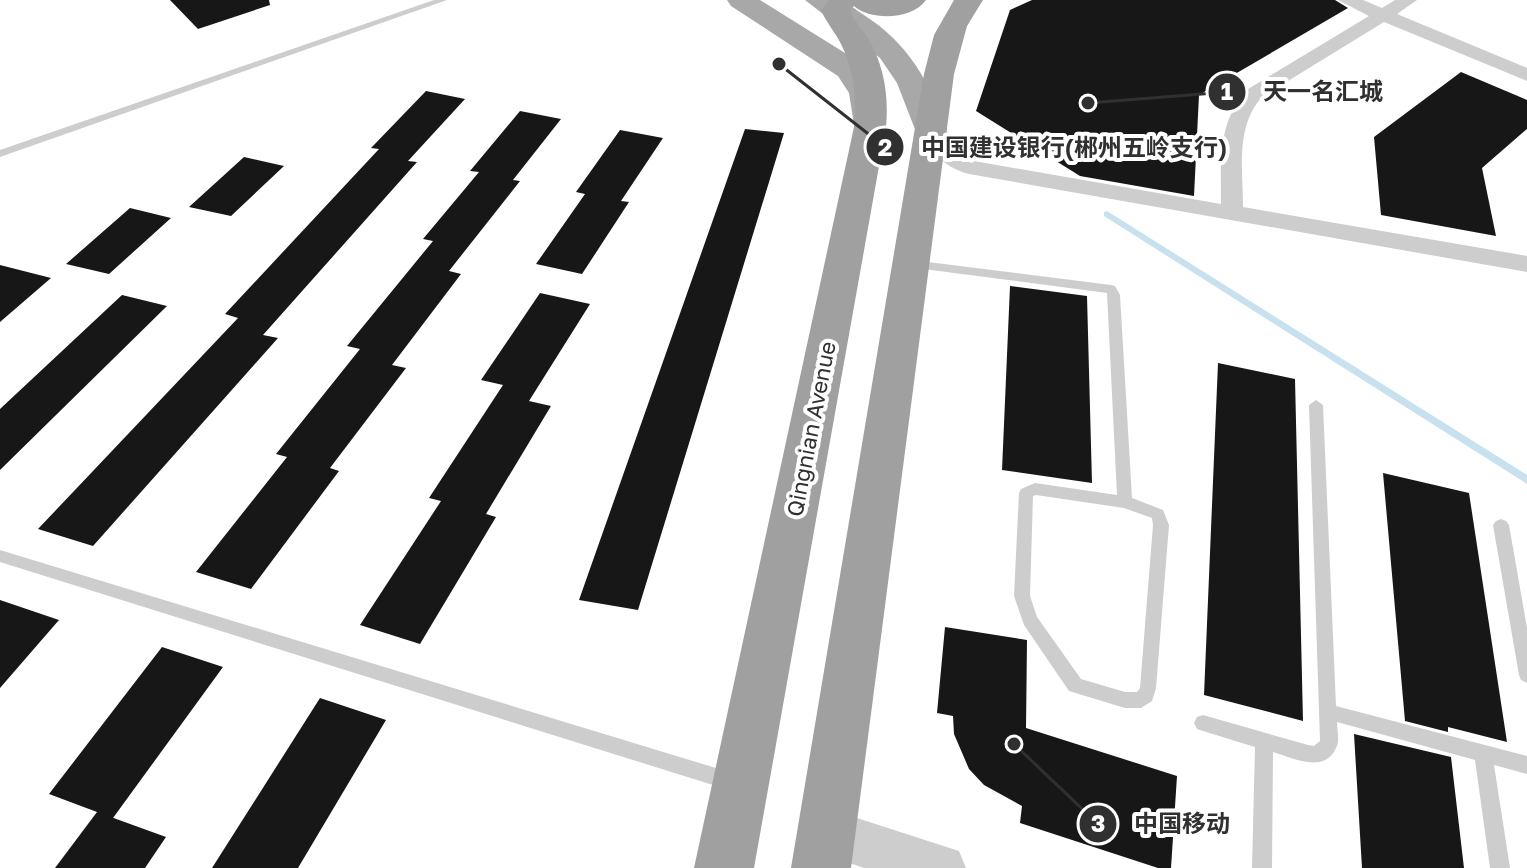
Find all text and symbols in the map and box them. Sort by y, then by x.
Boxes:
callout: 天一名汇城 [1207,68,1399,116]
text: 1 [1221,76,1233,105]
text: 天一名汇城 [1263,76,1383,105]
callout: 中国建设银行(郴州五岭支行) [865,123,1243,171]
text: 2 [878,132,892,161]
text: 中国建设银行(郴州五岭支行) [921,132,1227,161]
street label: Qingnian Avenue [780,339,841,519]
callout: 中国移动 [1078,800,1246,848]
text: 3 [1091,808,1105,837]
text: 中国移动 [1134,808,1230,837]

